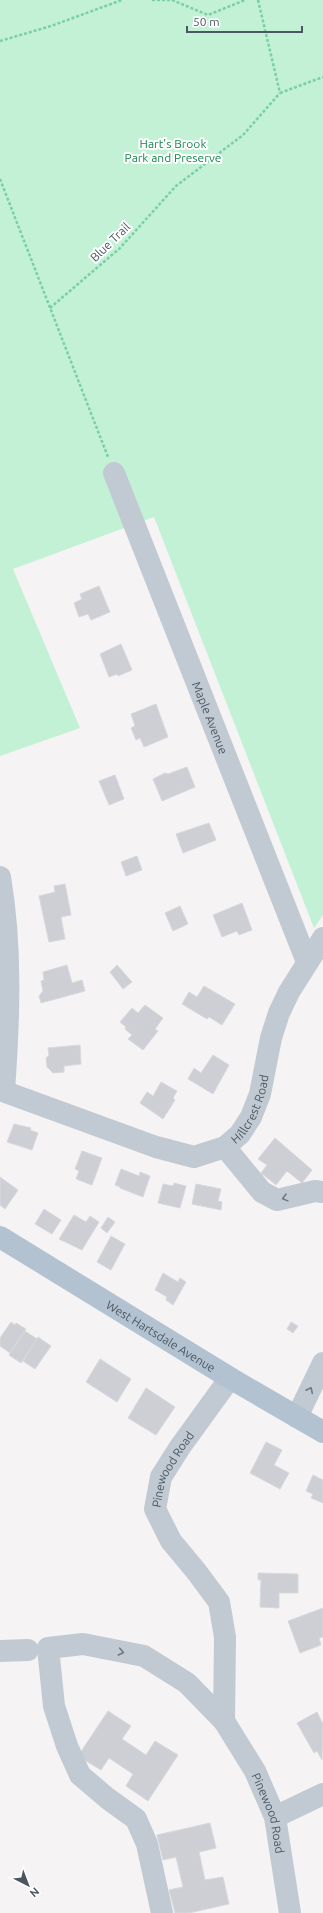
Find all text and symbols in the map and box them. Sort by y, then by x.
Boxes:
scale bar [187,8,302,34]
text: 50 m [193,15,220,28]
park label: Hart's Brook Park and Preserve [125,137,221,164]
street label: Blue Trail [87,220,133,264]
street label: Maple Avenue [190,680,231,756]
street label: Hillcrest Road [228,1073,270,1146]
one-way arrow [282,1193,289,1202]
street label: West Hartsdale Avenue [104,1297,218,1374]
one-way arrow [305,1386,313,1394]
street label: Pinewood Road [149,1428,196,1508]
one-way arrow [118,1647,124,1655]
street label: Pinewood Road [250,1771,287,1854]
north arrow [8,1865,48,1905]
text: N [28,1885,42,1900]

